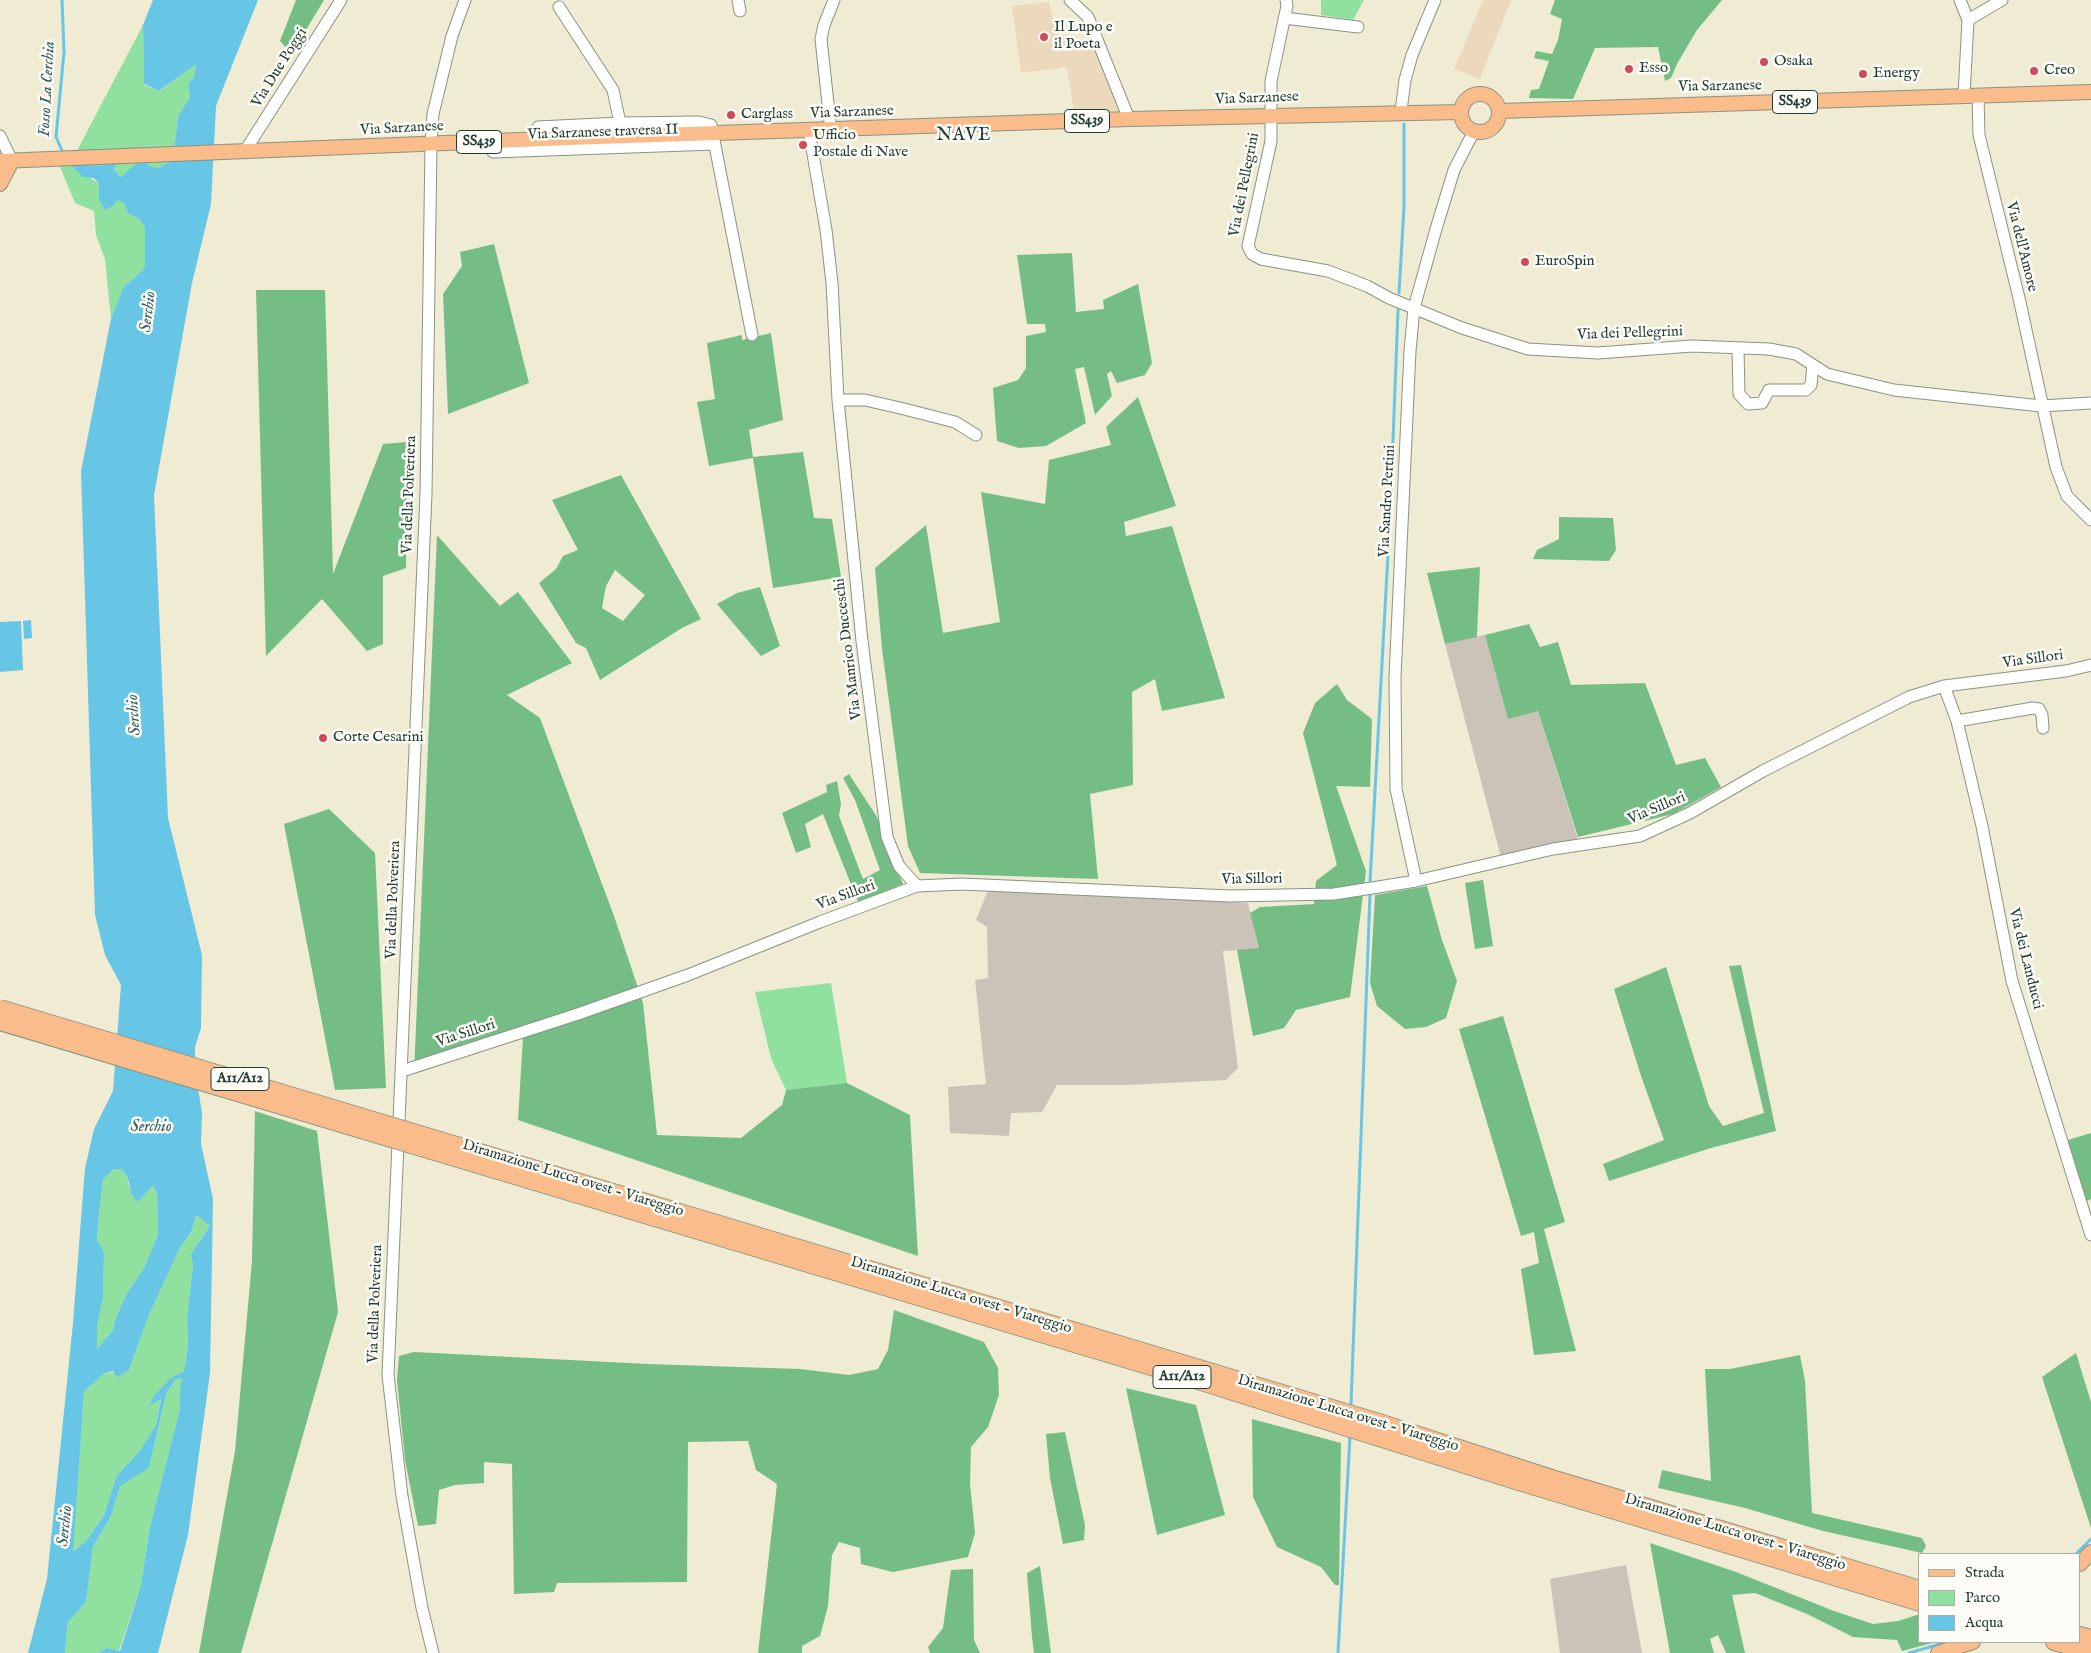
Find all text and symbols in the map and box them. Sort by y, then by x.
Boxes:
place label: Il Lupo e il Poeta [1054,19,1113,54]
street label: Via Due Poggi [248,25,312,111]
marker: Il Lupo e il Poeta [1038,31,1050,43]
water label: Fosso La Cerchia [36,41,60,137]
place label: Osaka [1774,53,1813,71]
marker: Osaka [1758,56,1770,68]
place label: Esso [1639,60,1668,78]
place label: Creo [2044,62,2075,80]
marker: Esso [1623,63,1635,75]
place label: Energy [1873,65,1920,83]
marker: Creo [2028,65,2040,77]
marker: Energy [1857,68,1869,80]
street label: Via Sarzanese [1678,77,1762,97]
street label: Via Sarzanese [1215,89,1299,109]
road number: SS439 [1772,90,1818,114]
street label: Via Sarzanese [810,103,894,123]
place label: Carglass [741,106,793,124]
marker: Carglass [725,109,737,121]
road number: SS439 [1064,110,1110,132]
street label: Via Sarzanese [360,118,444,140]
street label: Via Sarzanese traversa II [527,121,679,145]
district label: NAVE [936,125,992,147]
place label: Ufficio Postale di Nave [813,127,908,162]
road number: SS439 [456,130,502,154]
street label: Via dei Pellegrini [1226,131,1264,239]
marker: Ufficio Postale di Nave [797,139,809,151]
street label: Via dell'Amore [2001,200,2041,294]
place label: EuroSpin [1535,253,1595,271]
marker: EuroSpin [1519,256,1531,268]
water label: Serchio [137,290,161,334]
street label: Via dei Pellegrini [1577,323,1683,345]
street label: Via della Polveriera [399,435,421,555]
street label: Via Sandro Pertini [1376,444,1400,558]
street label: Via Manrico Ducceschi [831,577,867,721]
street label: Via Sillori [2002,647,2064,673]
water label: Serchio [124,694,146,736]
place label: Corte Cesarini [333,729,423,747]
marker: Corte Cesarini [317,732,329,744]
street label: Via Sillori [1625,789,1689,829]
street label: Via della Polveriera [383,840,405,960]
street label: Via Sillori [1221,870,1283,890]
street label: Via Sillori [814,877,878,915]
street label: Via dei Landucci [2004,907,2046,1011]
street label: Via Sillori [434,1016,498,1052]
road number: A11/A12 [211,1068,269,1090]
water label: Serchio [130,1118,172,1138]
street label: Diramazione Lucca ovest - Viareggio [460,1137,686,1221]
street label: Via della Polveriera [365,1244,387,1364]
street label: Diramazione Lucca ovest - Viareggio [848,1254,1074,1338]
road number: A11/A12 [1153,1365,1211,1388]
street label: Diramazione Lucca ovest - Viareggio [1235,1372,1461,1456]
street label: Diramazione Lucca ovest - Viareggio [1622,1491,1848,1575]
water label: Serchio [54,1505,78,1547]
legend [1918,1553,2081,1643]
text: Strada [1965,1563,2004,1582]
text: Parco [1965,1588,2000,1607]
text: Acqua [1965,1613,2003,1632]

